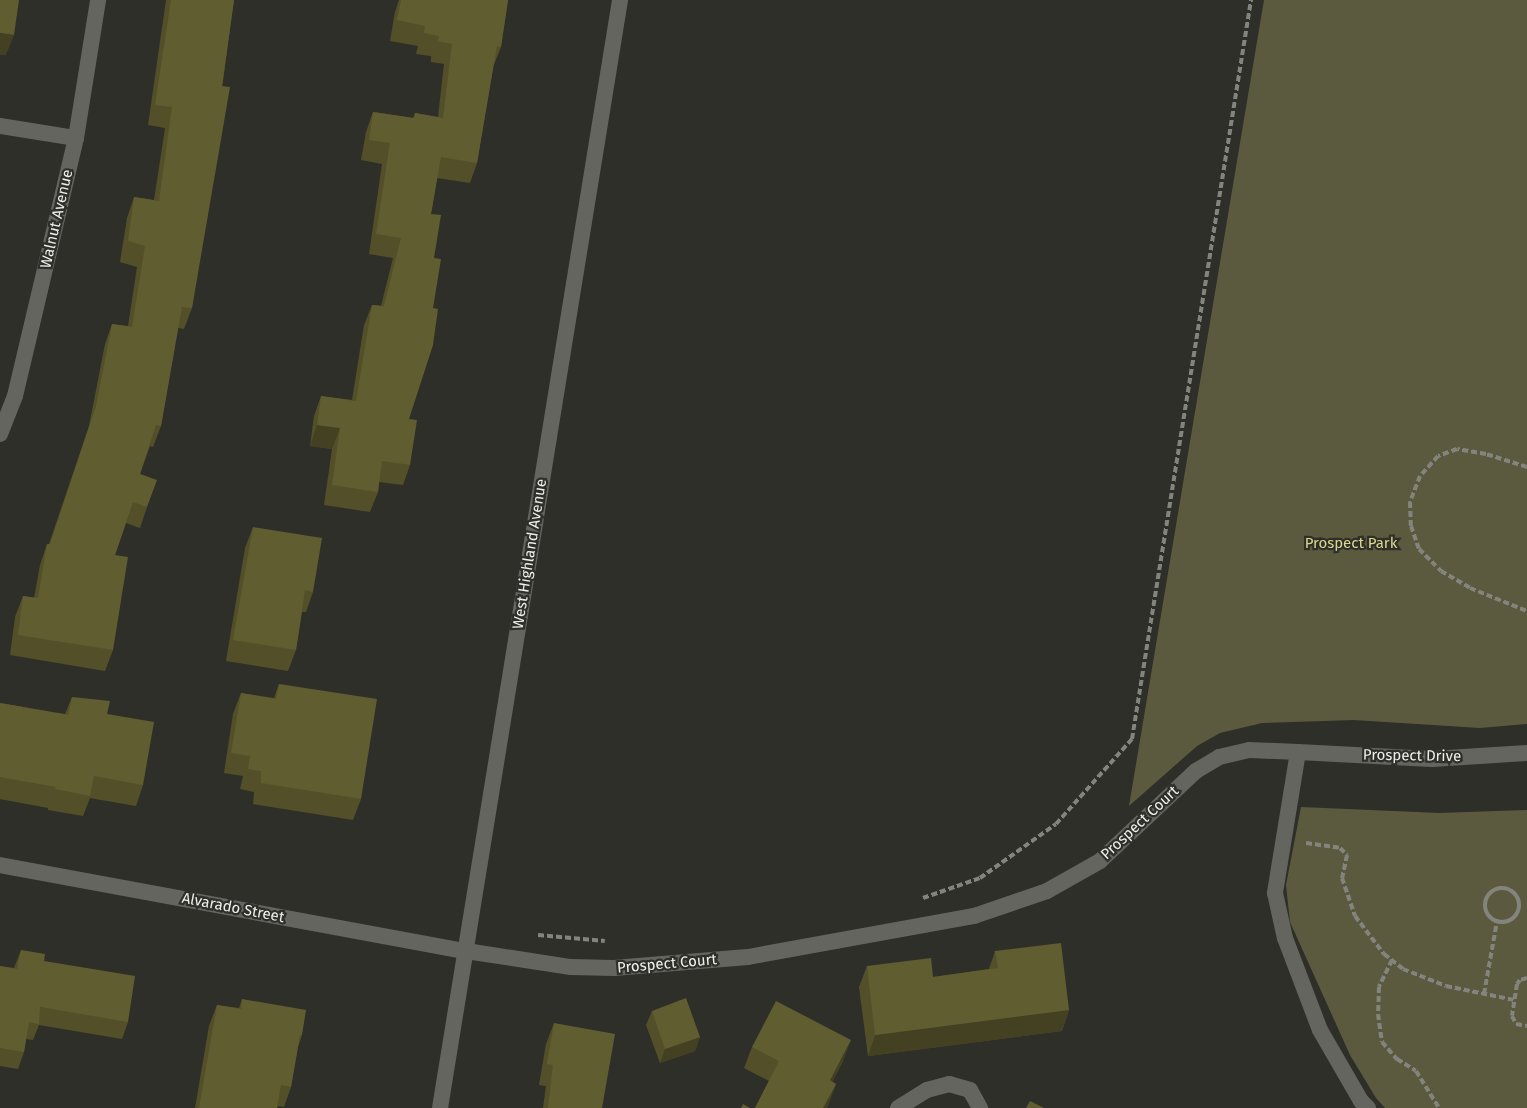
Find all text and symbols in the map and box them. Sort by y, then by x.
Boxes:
street label: Walnut Avenue [37,168,77,270]
street label: West Highland Avenue [509,478,551,630]
park label: Prospect Park [1305,535,1397,553]
street label: Prospect Drive [1363,746,1461,766]
street label: Prospect Court [1097,782,1183,864]
street label: Alvarado Street [180,889,286,927]
street label: Prospect Court [616,951,718,977]

